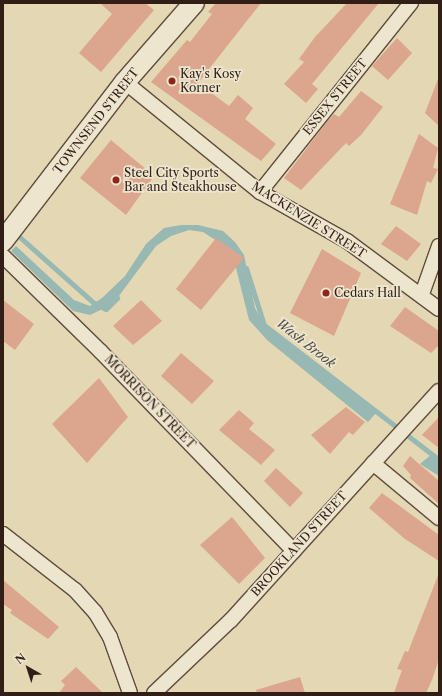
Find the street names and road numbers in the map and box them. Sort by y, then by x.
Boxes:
street label: ESSEX STREET [300,56,370,138]
street label: TOWNSEND STREET [50,65,142,177]
street label: MACKENZIE STREET [249,179,369,261]
street label: MORRISON STREET [102,352,198,452]
street label: BROOKLAND STREET [248,489,350,599]

